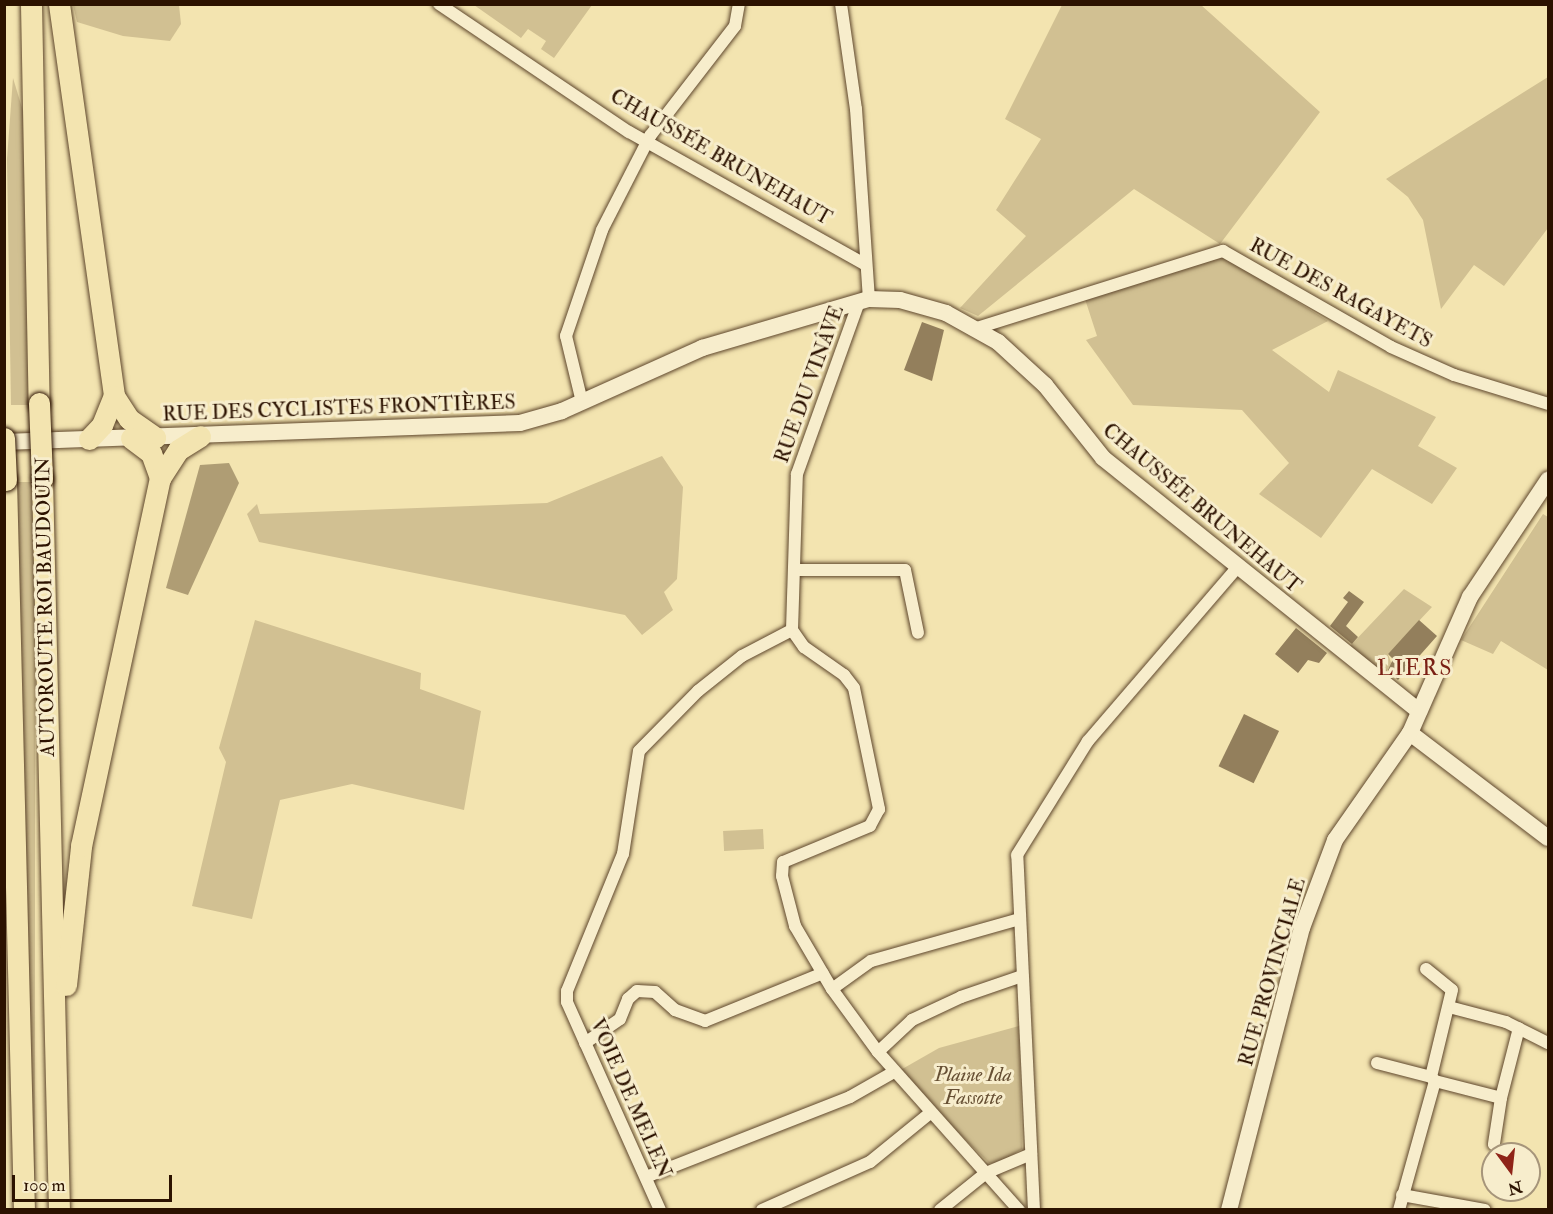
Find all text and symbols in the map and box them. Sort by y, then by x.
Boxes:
street label: CHAUSSÉE BRUNEHAUT [606,84,836,230]
street label: RUE DES RAGAYETS [1246,233,1436,353]
street label: RUE DU VINÂVE [769,302,849,466]
street label: RUE DES CYCLISTES FRONTIÈRES [162,390,516,426]
street label: CHAUSSÉE BRUNEHAUT [1098,418,1306,598]
street label: AUTOROUTE ROI BAUDOUIN [30,457,60,757]
district label: LIERS [1377,656,1453,682]
street label: RUE PROVINCIALE [1234,875,1310,1069]
street label: VOIE DE MELEN [585,1015,677,1181]
park label: Plaine Ida Fassotte [934,1062,1012,1109]
north arrow [1481,1142,1541,1202]
scale bar [15,1163,176,1201]
text: 100 m [23,1174,66,1197]
text: N [1506,1176,1525,1199]

